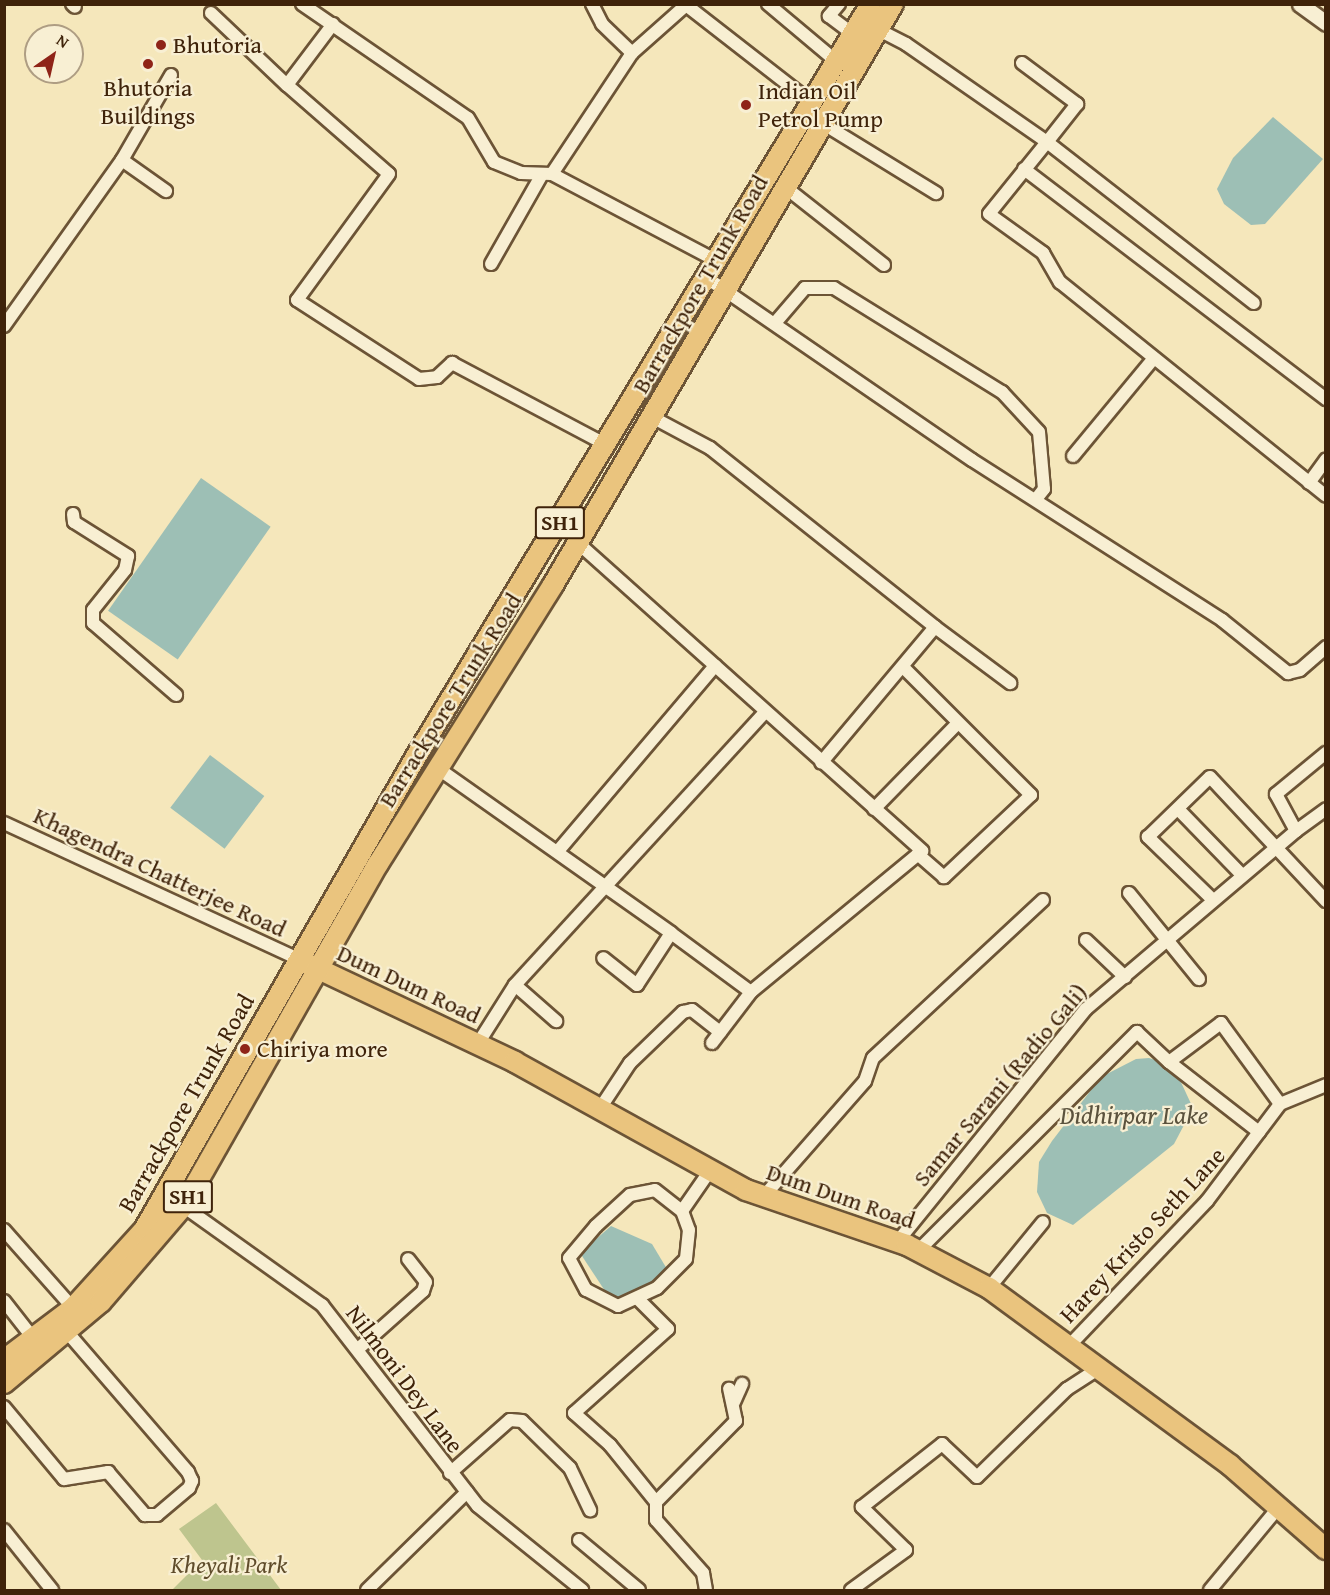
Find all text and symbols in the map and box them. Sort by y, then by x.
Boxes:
north arrow [24,24,84,84]
text: N [52,28,74,54]
place label: Bhutoria [173,31,262,59]
marker: Bhutoria [154,38,168,52]
marker: Bhutoria Buildings [141,57,155,71]
place label: Bhutoria Buildings [101,74,195,130]
place label: Indian Oil Petrol Pump [758,77,883,133]
marker: Indian Oil Petrol Pump [739,98,753,112]
street label: Barrackpore Trunk Road [626,170,774,398]
road number: SH1 [534,504,586,542]
street label: Barrackpore Trunk Road [372,588,528,812]
street label: Khagendra Chatterjee Road [29,801,291,943]
street label: Dum Dum Road [333,938,485,1030]
street label: Samar Sarani (Radio Gali) [907,978,1093,1192]
street label: Barrackpore Trunk Road [112,989,260,1217]
place label: Chiriya more [257,1035,388,1063]
marker: Chiriya more [238,1042,252,1056]
water label: Didhirpar Lake [1060,1099,1208,1131]
street label: Harey Kristo Seth Lane [1053,1141,1231,1329]
street label: Dum Dum Road [763,1157,919,1235]
road number: SH1 [162,1178,213,1216]
street label: Nilmoni Dey Lane [340,1300,470,1458]
park label: Kheyali Park [171,1551,287,1579]

